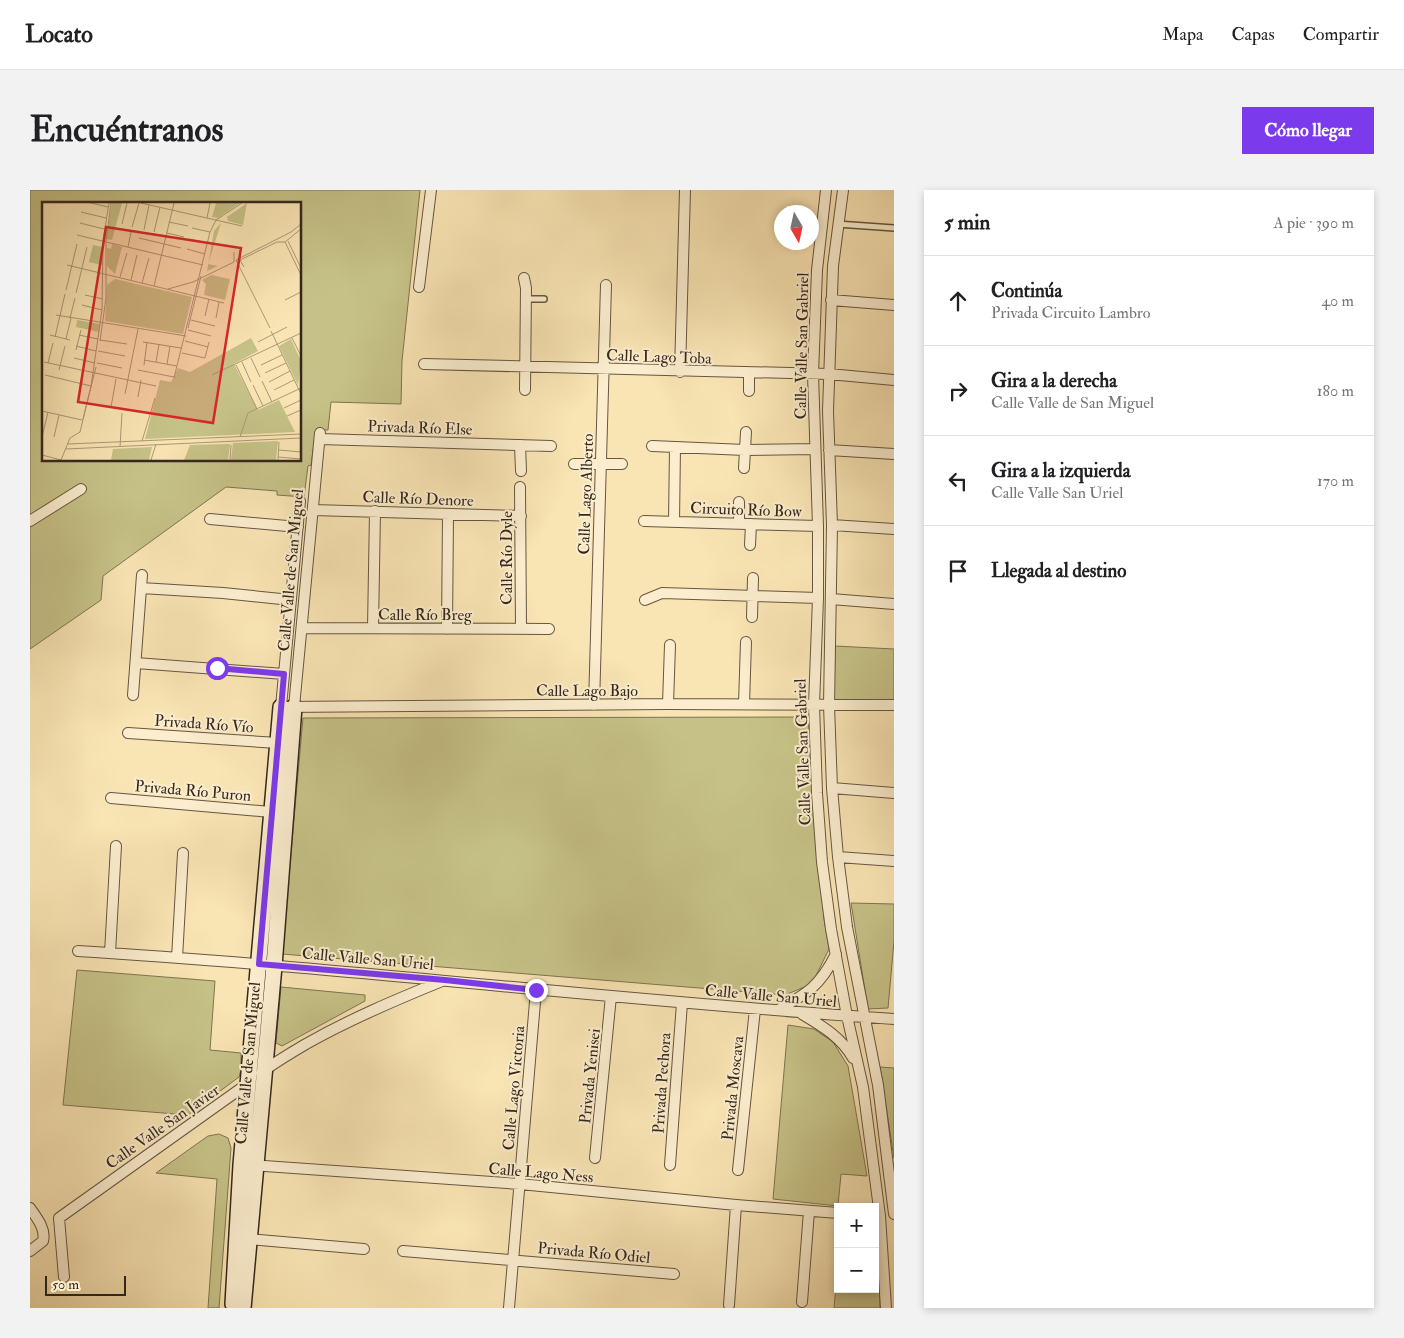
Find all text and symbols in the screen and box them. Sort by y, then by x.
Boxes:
text: Locato [25,19,93,50]
text: Mapa [1162,23,1204,46]
text: Capas [1232,23,1275,46]
text: Compartir [1303,23,1379,46]
button: Cómo llegar [1242,107,1374,154]
text: Encuéntranos [30,108,223,152]
inset map [42,202,301,461]
north arrow [774,205,819,250]
text: 5 min [944,209,990,236]
text: A pie · 390 m [1273,213,1354,233]
street label: Calle Valle San Gabriel [791,272,813,420]
text: Continúa [991,279,1062,303]
icon: ahead [944,287,972,315]
text: 40 m [1321,291,1354,311]
text: Privada Circuito Lambro [991,303,1150,323]
street label: Calle Lago Toba [606,345,712,369]
text: Gira a la derecha [991,369,1117,393]
icon: right [944,377,972,405]
text: 180 m [1317,381,1354,401]
text: Calle Valle de San Miguel [991,393,1154,413]
street label: Privada Río Else [367,416,473,440]
street label: Calle Lago Alberto [574,433,598,555]
text: Gira a la izquierda [991,459,1130,483]
icon: left [944,467,972,495]
text: 170 m [1317,471,1354,491]
text: Calle Valle San Uriel [991,483,1123,503]
street label: Calle Río Denore [362,487,474,511]
street label: Calle Valle de San Miguel [274,488,308,652]
street label: Circuito Río Bow [690,498,803,522]
street label: Calle Río Dyle [497,511,517,605]
icon: arrive [944,557,972,585]
text: Llegada al destino [991,559,1126,583]
street label: Calle Río Breg [378,605,473,625]
route start [206,657,229,680]
street label: Calle Valle San Gabriel [790,678,816,826]
street label: Calle Lago Bajo [536,681,638,701]
street label: Privada Río Vío [154,711,254,737]
street label: Privada Río Puron [134,776,252,806]
street label: Calle Valle San Uriel [301,943,435,975]
route end [525,979,548,1002]
street label: Calle Valle San Uriel [704,980,838,1012]
street label: Calle Valle de San Miguel [231,981,265,1145]
street label: Calle Lago Victoria [499,1025,529,1151]
street label: Privada Yenisei [575,1027,605,1125]
street label: Privada Pechora [648,1031,676,1134]
street label: Privada Moscava [718,1034,748,1141]
street label: Calle Valle San Javier [102,1080,224,1174]
street label: Calle Lago Ness [488,1158,594,1188]
map controls [834,1203,879,1293]
button: + [834,1203,879,1248]
street label: Privada Río Odiel [537,1238,651,1268]
button: − [834,1248,879,1293]
scale bar [45,1273,126,1296]
text: 50 m [52,1276,79,1293]

